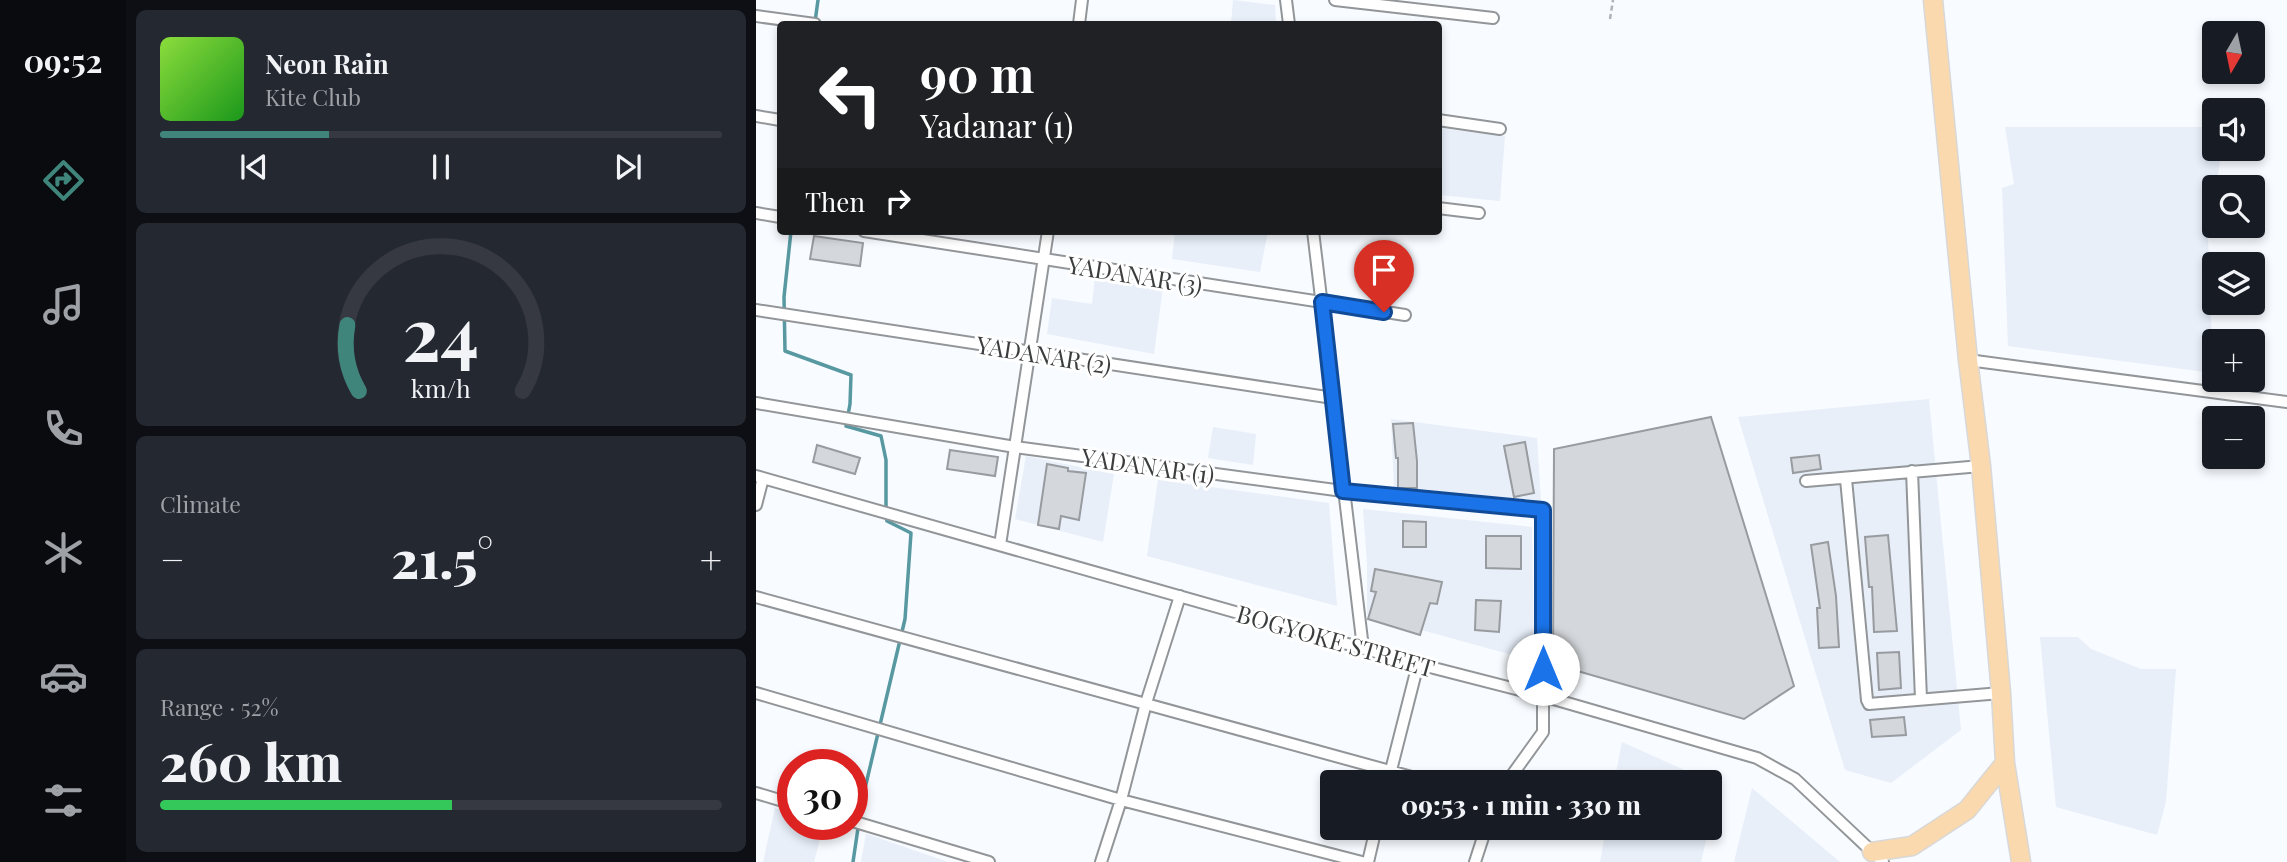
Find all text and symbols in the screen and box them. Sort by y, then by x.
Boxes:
north arrow [2202,21,2264,84]
map controls [2202,21,2265,469]
text: 09:52 [23,38,103,81]
text: 90 m [920,40,1034,105]
text: Neon Rain [265,46,389,81]
icon: left [805,49,896,140]
text: Kite Club [265,81,361,112]
button: sound [2202,98,2265,161]
text: Yadanar (1) [920,103,1073,146]
icon: previous [235,148,273,186]
icon: pause [422,148,460,186]
icon: next [609,148,647,186]
icon: directions [39,156,88,205]
button: search [2202,175,2265,238]
icon: right [879,182,917,220]
text: Then [805,184,865,219]
pin [1354,240,1414,312]
street label: YADANAR (3) [1064,247,1205,300]
icon: arrive [1365,251,1403,289]
button: layers [2202,252,2265,315]
icon: music [39,280,88,329]
text: 24 [403,282,479,379]
street label: YADANAR (2) [973,327,1114,380]
button: + [2202,329,2265,392]
text: km/h [411,370,471,403]
icon: phone [39,404,88,453]
button: − [2202,406,2265,469]
street label: YADANAR (1) [1078,440,1217,490]
text: Climate [160,488,241,519]
text: 21.5° [391,523,493,592]
icon: climate [39,528,88,577]
text: − [160,533,185,584]
text: + [700,533,722,584]
street label: BOGYOKE STREET [1233,596,1439,684]
position arrow [1506,632,1580,706]
icon: car [39,652,88,701]
text: Range · 52% [160,691,279,722]
text: 260 km [160,726,342,795]
speed limit sign: 30 [777,749,868,840]
icon: filters [39,776,88,825]
text: 09:53 · 1 min · 330 m [1401,787,1641,822]

